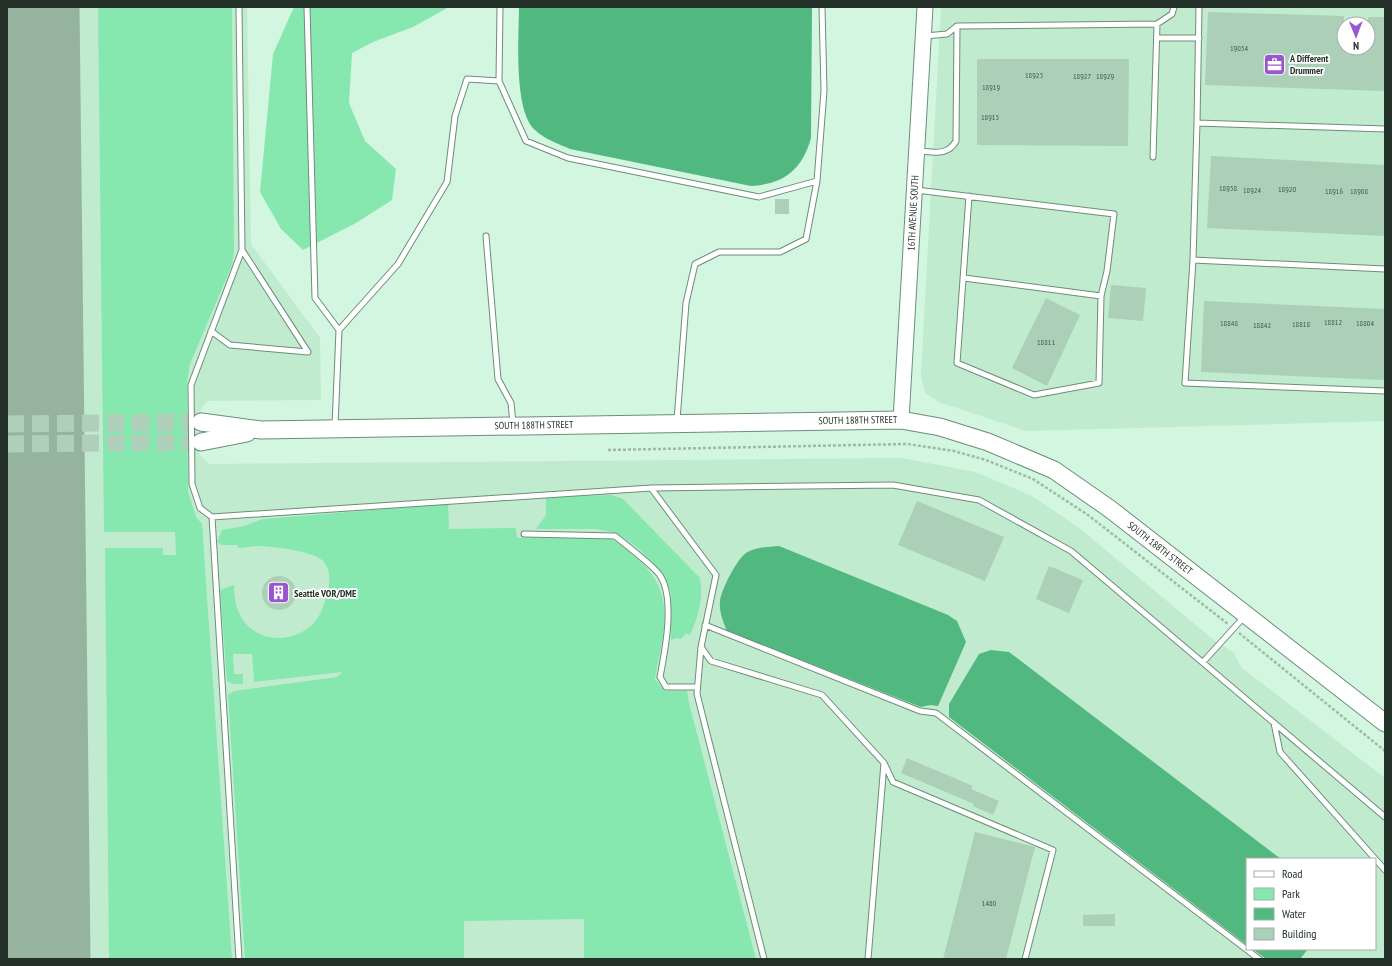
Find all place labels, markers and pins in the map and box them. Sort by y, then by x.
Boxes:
office icon: A Different Drummer [1261,51,1287,77]
place label: A Different Drummer [1289,52,1329,77]
building icon: Seattle VOR/DME [266,580,292,606]
place label: Seattle VOR/DME [294,587,356,600]

